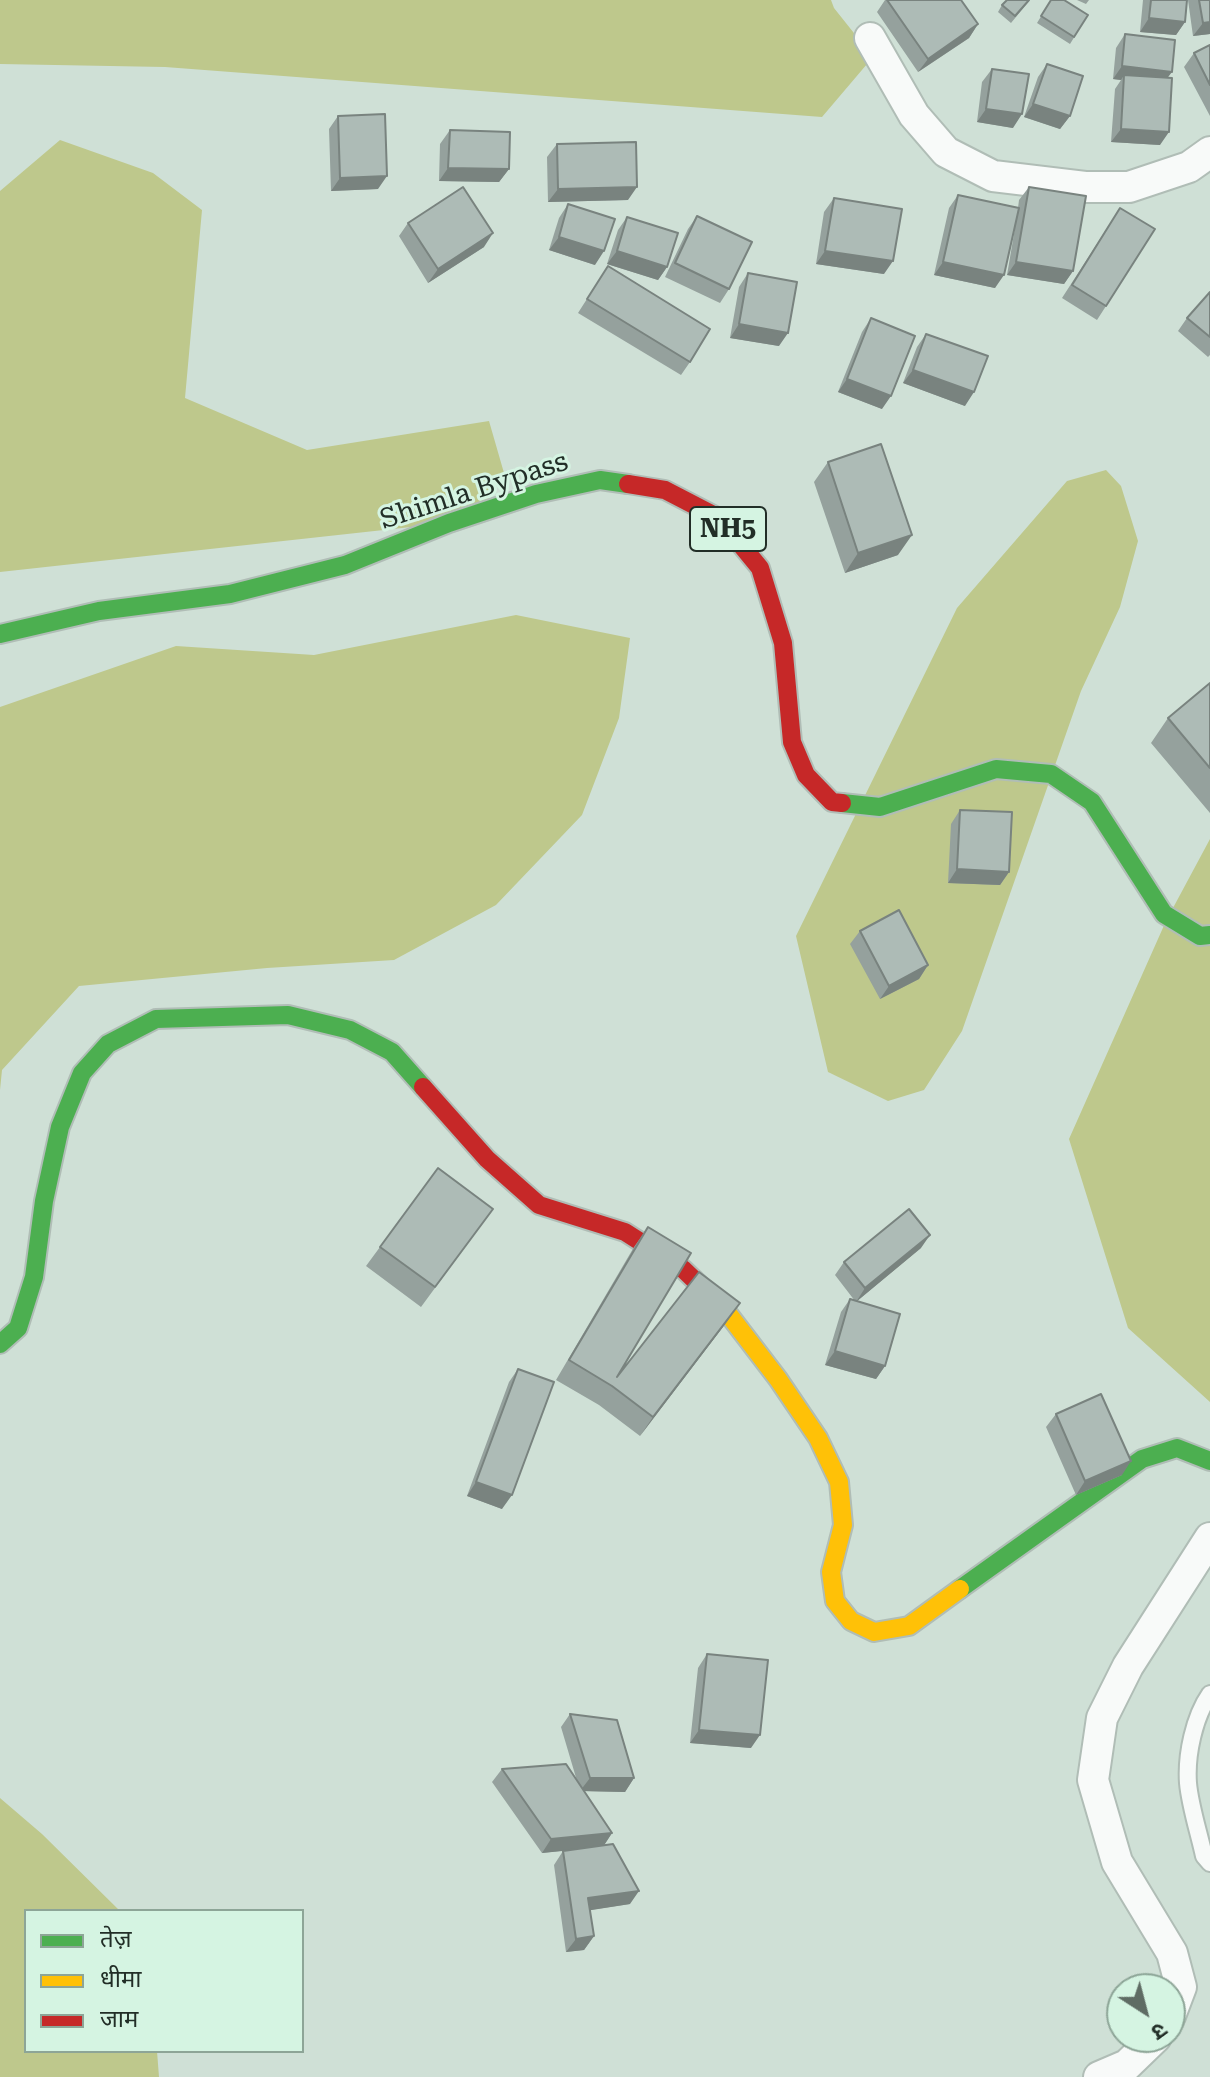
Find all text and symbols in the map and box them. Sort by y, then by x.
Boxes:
street label: Shimla Bypass [376,445,572,537]
road number: NH5 [690,507,766,551]
legend [24,1909,304,2053]
text: तेज़ [100,1925,132,1953]
text: धीमा [100,1965,142,1993]
north arrow [1106,1973,1186,2053]
text: जाम [100,2005,138,2033]
text: उ [1147,2017,1172,2045]

